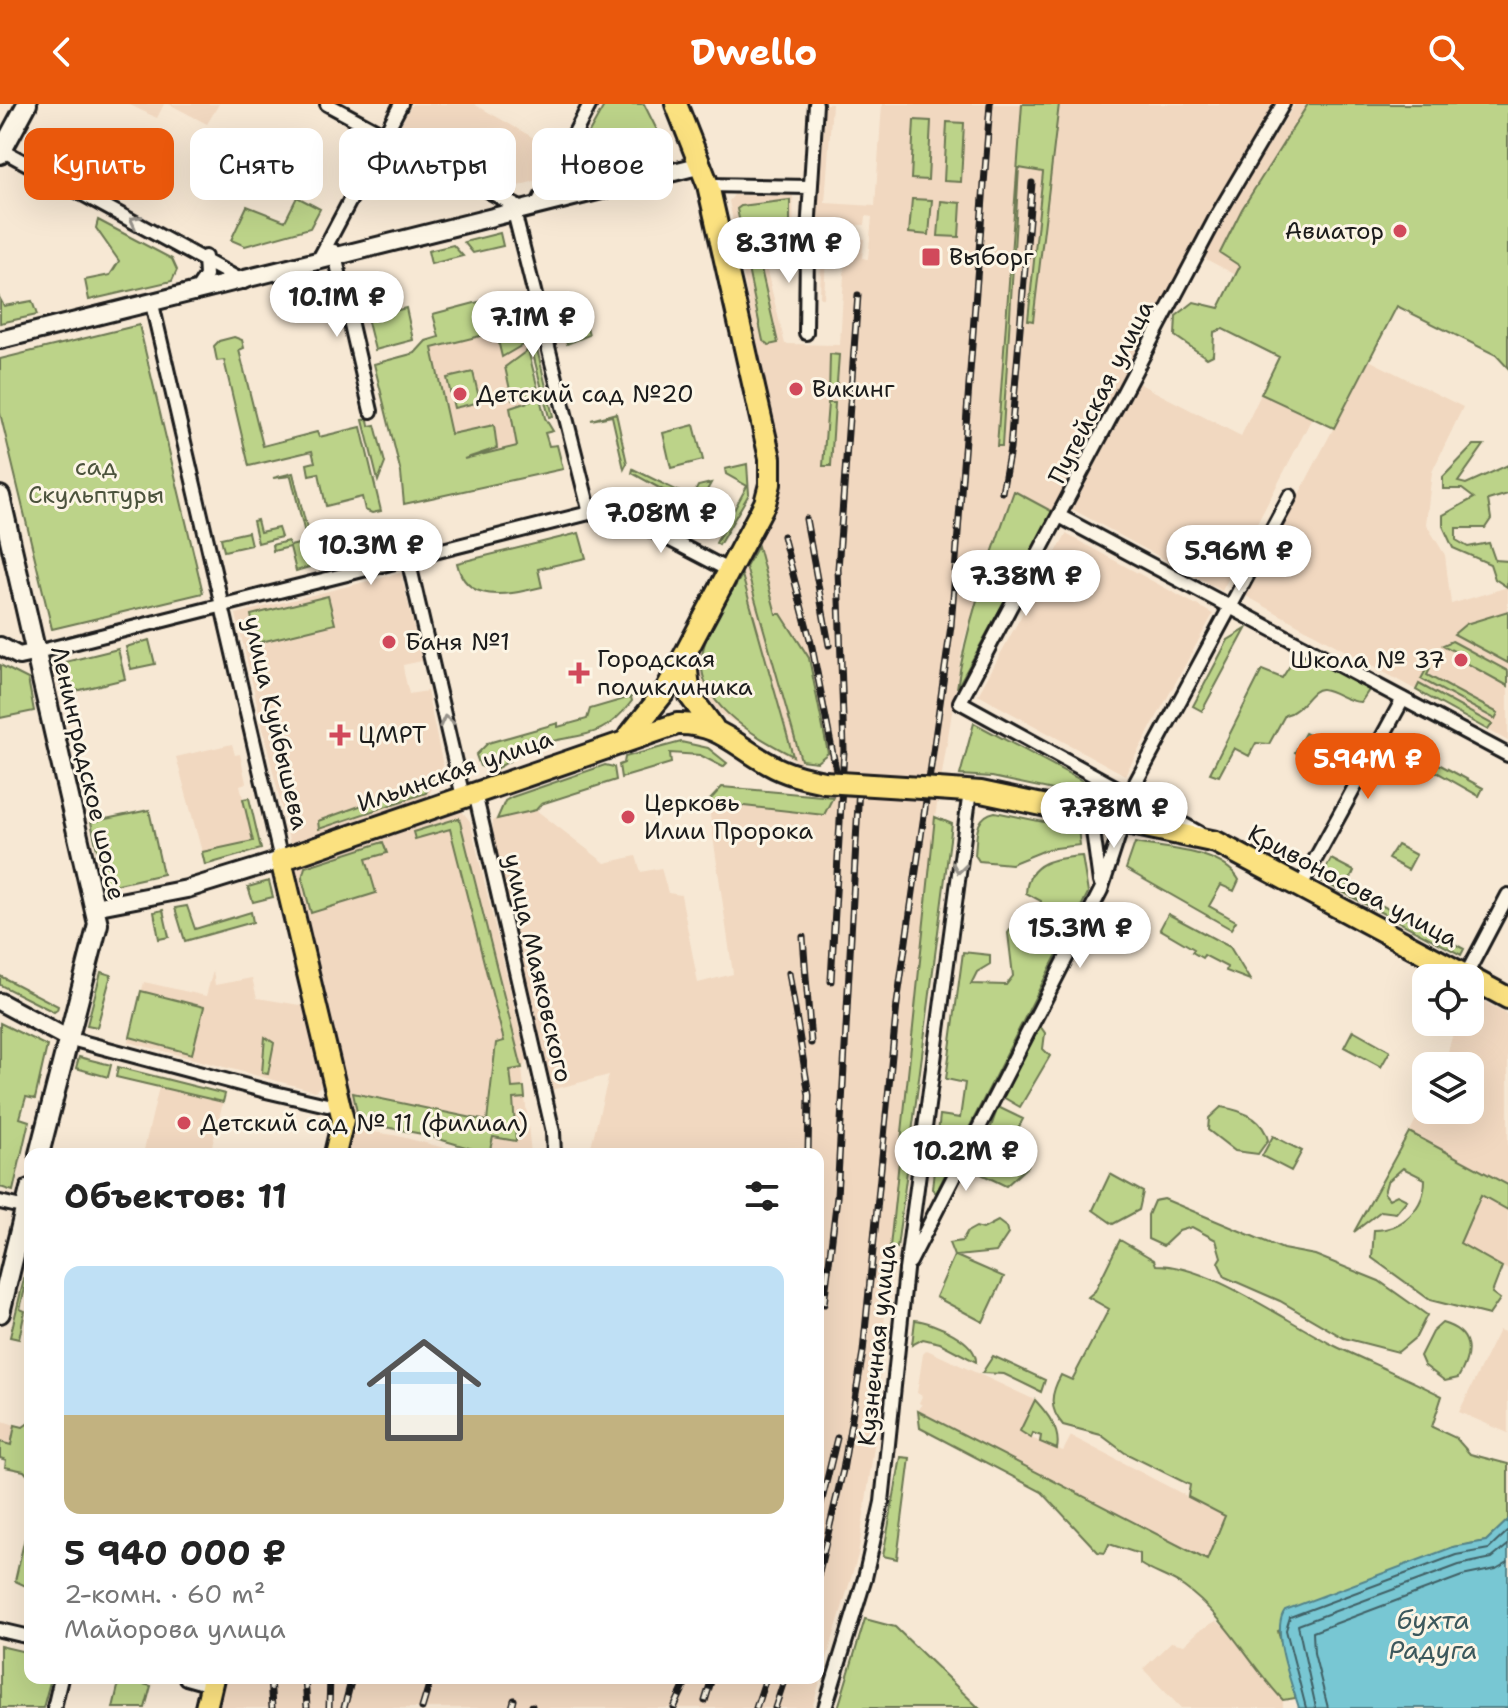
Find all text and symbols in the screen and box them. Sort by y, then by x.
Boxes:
text: Dwello [690,28,818,77]
icon: back [40,30,84,74]
icon: search [1424,30,1468,74]
chip: Купить [24,128,174,200]
chip: Снять [190,128,323,200]
chip: Фильтры [339,128,516,200]
chip: Новое [532,128,673,200]
one-way arrow [129,215,144,230]
place label: Авиатор [1285,215,1384,247]
pin: 8.31M ₽ [715,217,863,285]
marker: Авиатор [1391,222,1409,240]
text: 8.31M ₽ [735,225,843,260]
place label: Выборг [949,241,1034,273]
marker: Выборг [920,246,942,268]
pin: 10.1M ₽ [263,271,411,339]
text: 10.1M ₽ [288,279,386,314]
pin: 7.1M ₽ [468,291,598,359]
street label: Путейская улица [1041,295,1161,489]
text: 7.1M ₽ [490,299,576,334]
place label: Викинг [812,373,895,405]
place label: Детский сад №20 [476,378,694,410]
marker: Викинг [787,380,805,398]
marker: Детский сад №20 [451,385,469,403]
park label: сад Скульптуры [28,451,164,511]
pin: 7.08M ₽ [587,487,735,555]
text: 7.08M ₽ [605,495,717,530]
pin: 10.3M ₽ [297,519,445,587]
pin: 5.96M ₽ [1165,525,1313,593]
text: 10.3M ₽ [318,527,424,562]
text: 5.96M ₽ [1184,533,1294,568]
pin: 7.38M ₽ [952,550,1100,618]
text: 7.38M ₽ [969,558,1083,593]
street label: улица Куйбышева [236,613,316,833]
place label: Баня №1 [405,626,510,658]
marker: Баня №1 [380,633,398,651]
street label: Ленинградское шоссе [43,643,133,903]
place label: Городская поликлиника [597,643,753,703]
place label: Школа № 37 [1290,644,1445,676]
marker: Школа № 37 [1452,651,1470,669]
marker: Городская поликлиника [568,662,590,684]
one-way arrow [438,714,455,728]
place label: ЦМРТ [358,719,427,751]
street label: Ильинская улица [353,723,557,819]
marker: ЦМРТ [329,724,351,746]
pin: 5.94M ₽ [1294,733,1442,801]
text: 5.94M ₽ [1313,741,1423,776]
pin: 7.78M ₽ [1040,782,1188,850]
place label: Церковь Илии Пророка [644,787,813,847]
text: 7.78M ₽ [1059,790,1169,825]
marker: Церковь Илии Пророка [619,808,637,826]
street label: Кривоносова улица [1242,817,1464,955]
street label: улица Маяковского [496,850,580,1086]
one-way arrow [951,862,968,875]
pin: 15.3M ₽ [1006,902,1154,970]
text: 15.3M ₽ [1027,910,1133,945]
map controls [1412,964,1484,1124]
button: locate [1412,964,1484,1036]
button: layers [1412,1052,1484,1124]
place label: Детский сад № 11 (филиал) [200,1107,528,1139]
marker: Детский сад № 11 (филиал) [175,1114,193,1132]
pin: 10.2M ₽ [892,1125,1040,1193]
text: 10.2M ₽ [913,1133,1019,1168]
text: Объектов: 11 [64,1173,287,1219]
icon: filters [740,1174,784,1218]
street label: Кузнечная улица [850,1242,904,1447]
icon: home [352,1318,496,1462]
text: 5 940 000 ₽ [64,1530,286,1576]
text: 2-комн. · 60 m² [64,1576,266,1611]
water label: бухта Радуга [1389,1602,1477,1667]
text: Майорова улица [64,1611,286,1646]

